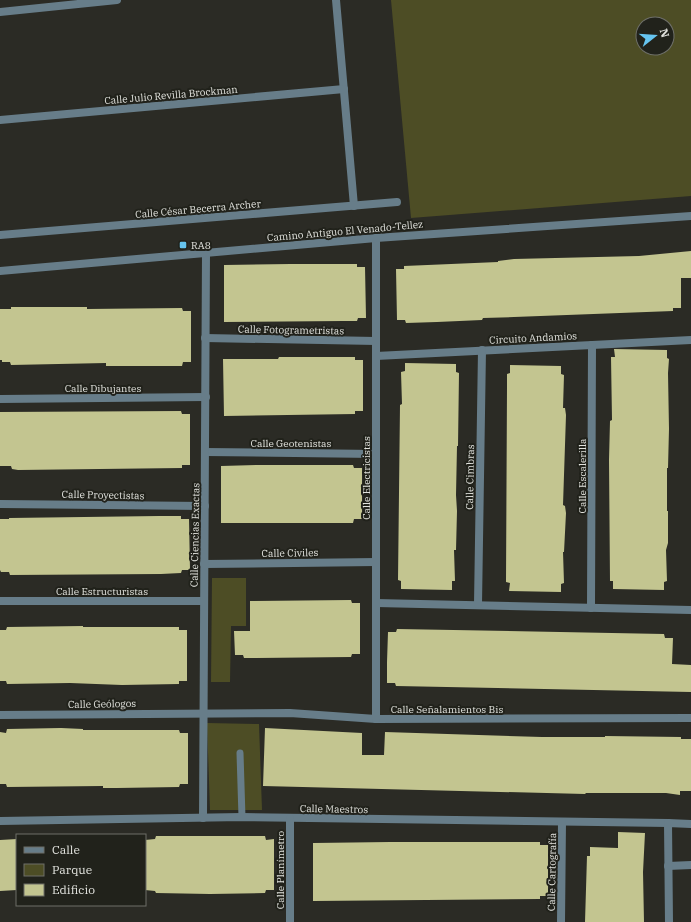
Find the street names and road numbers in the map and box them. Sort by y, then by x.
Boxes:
street label: Calle Julio Revilla Brockman [104,83,239,107]
street label: Calle César Becerra Archer [135,197,262,221]
street label: Camino Antiguo El Venado-Tellez [266,218,424,244]
street label: Calle Fotogrametristas [238,323,344,337]
street label: Circuito Andamios [489,329,577,347]
street label: Calle Dibujantes [65,382,141,395]
street label: Calle Electricistas [360,436,373,520]
street label: Calle Geotenistas [251,437,332,450]
street label: Calle Escalerilla [576,438,589,513]
street label: Calle Cimbras [463,444,477,510]
street label: Calle Ciencias Exactas [188,483,202,587]
street label: Calle Proyectistas [61,488,145,502]
street label: Calle Civiles [261,546,319,560]
street label: Calle Estructuristas [56,585,148,598]
street label: Calle Geólogos [68,697,136,711]
street label: Calle Señalamientos Bis [391,703,503,716]
street label: Calle Maestros [300,802,368,816]
street label: Calle Planímetro [274,831,287,909]
street label: Calle Cartografía [545,832,559,911]

